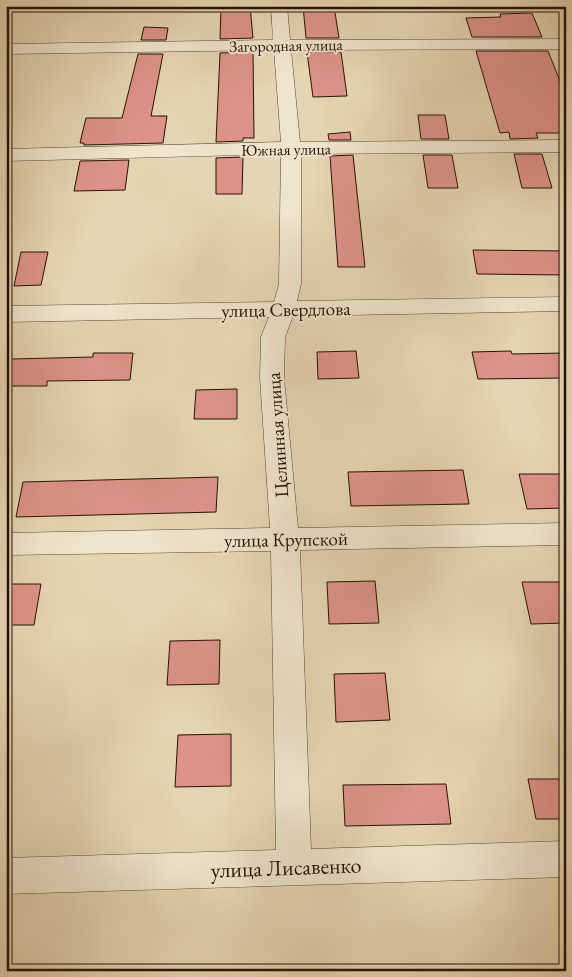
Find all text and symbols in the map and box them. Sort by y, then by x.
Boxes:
street label: Загородная улица [229,34,344,57]
street label: Южная улица [241,138,332,161]
street label: улица Свердлова [221,296,351,323]
street label: Целинная улица [261,371,294,498]
street label: улица Крупской [224,526,348,553]
street label: улица Лисавенко [210,850,362,885]

